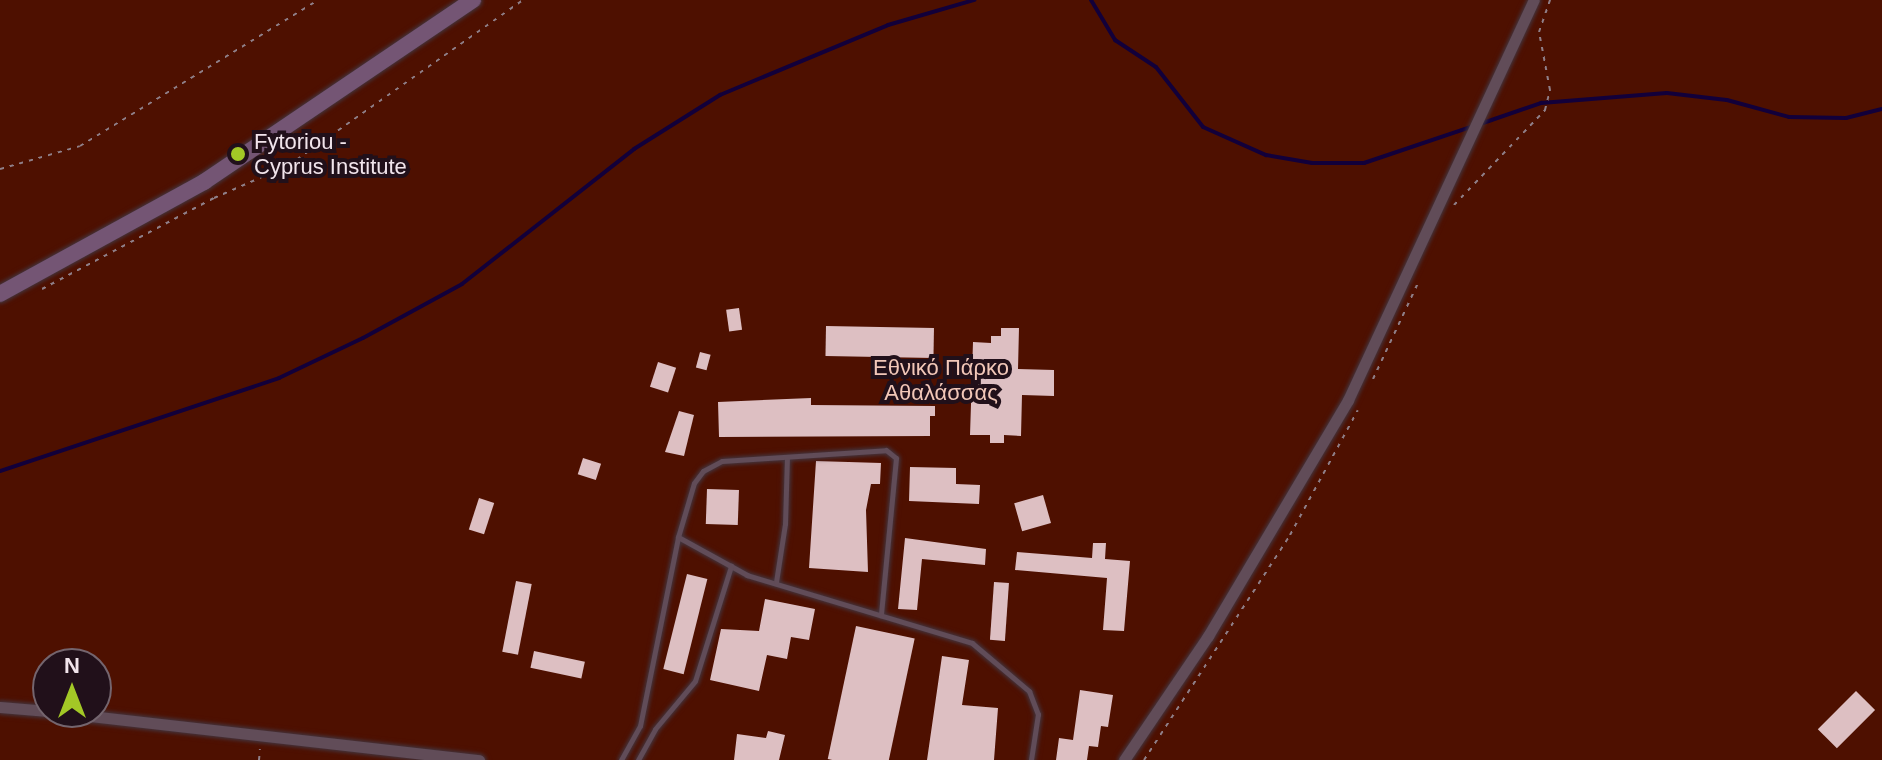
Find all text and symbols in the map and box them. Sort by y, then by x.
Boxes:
place label: Fytoriou - Cyprus Institute [254,128,407,180]
marker: Fytoriou - Cyprus Institute [229,145,247,163]
park label: Εθνικό Πάρκο Αθαλάσσας [873,354,1009,406]
north arrow [32,648,112,728]
text: N [64,653,80,678]

